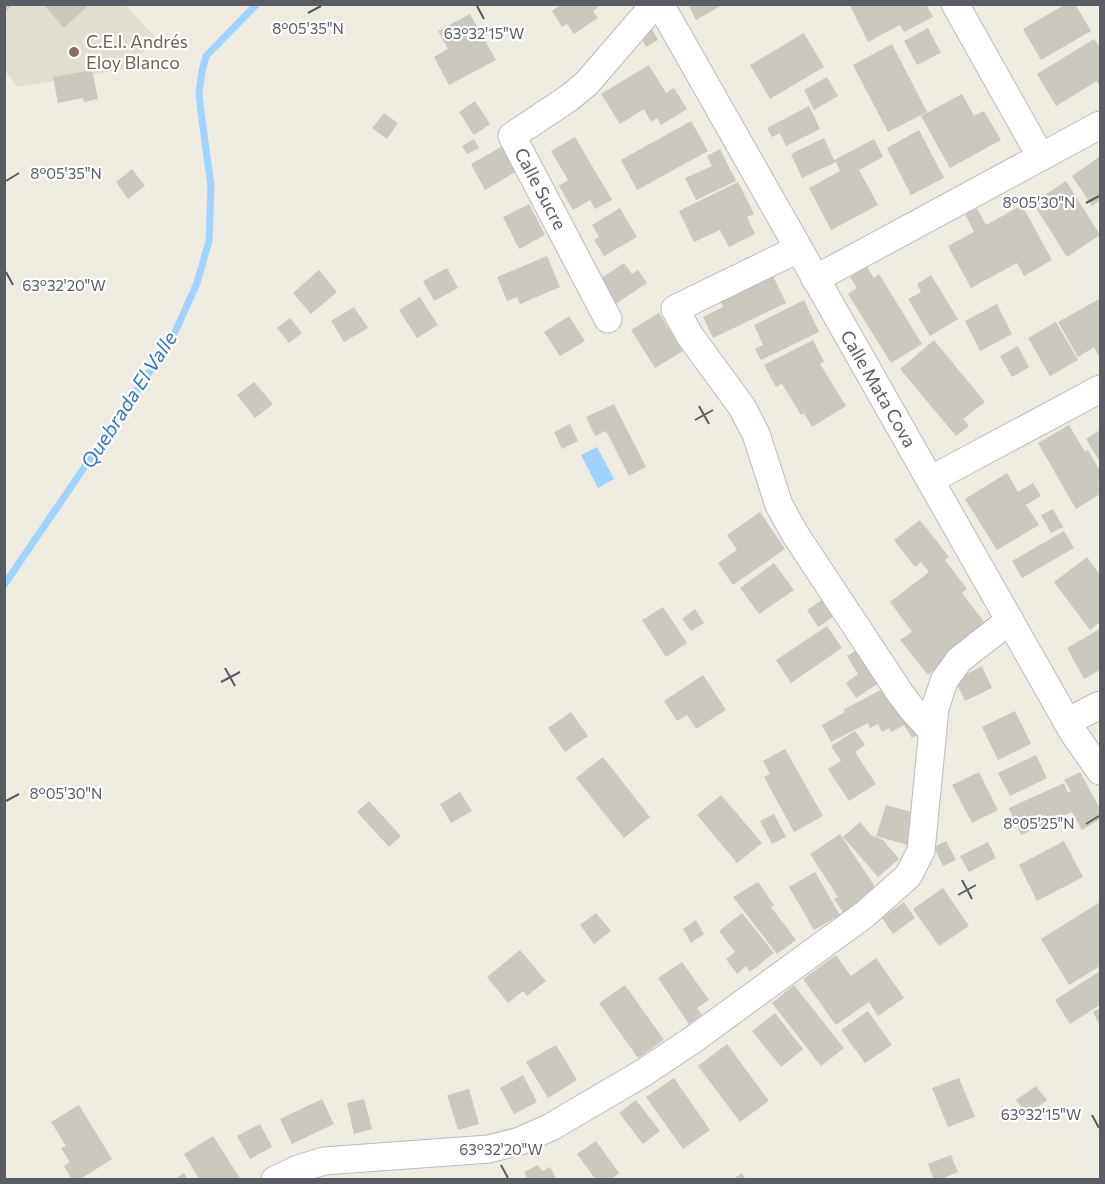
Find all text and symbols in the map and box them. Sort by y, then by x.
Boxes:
text: 8°05'35"N [272,19,344,37]
text: 63°32'15"W [444,24,524,42]
place label: C.E.I. Andrés Eloy Blanco [86,30,188,73]
marker: C.E.I. Andrés Eloy Blanco [67,45,81,59]
street label: Calle Sucre [510,144,572,233]
text: 8°05'35"N [30,164,102,182]
text: 8°05'30"N [1003,193,1075,211]
text: 63°32'20"W [22,276,106,294]
water label: Quebrada El Valle [75,326,182,473]
street label: Calle Mata Cova [836,326,921,451]
text: 8°05'30"N [30,784,102,802]
text: 8°05'25"N [1003,814,1075,832]
text: 63°32'15"W [1001,1105,1081,1123]
text: 63°32'20"W [459,1140,543,1158]

